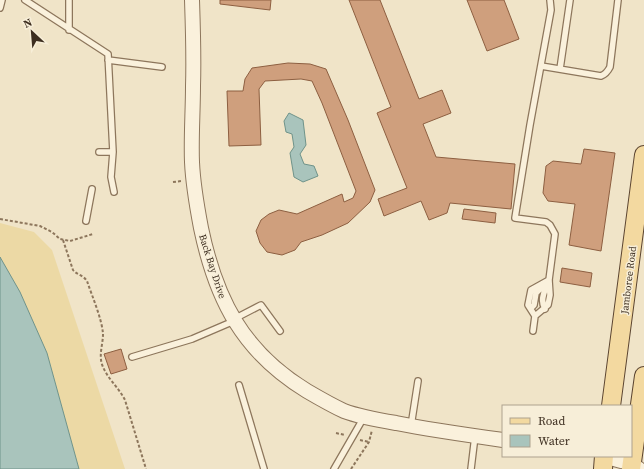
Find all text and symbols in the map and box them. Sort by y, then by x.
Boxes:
north arrow [12,12,52,52]
text: N [21,15,35,32]
street label: Back Bay Drive [196,232,229,300]
street label: Jamboree Road [618,245,639,316]
legend [502,405,632,457]
text: Road [538,413,565,429]
text: Water [538,433,570,449]

